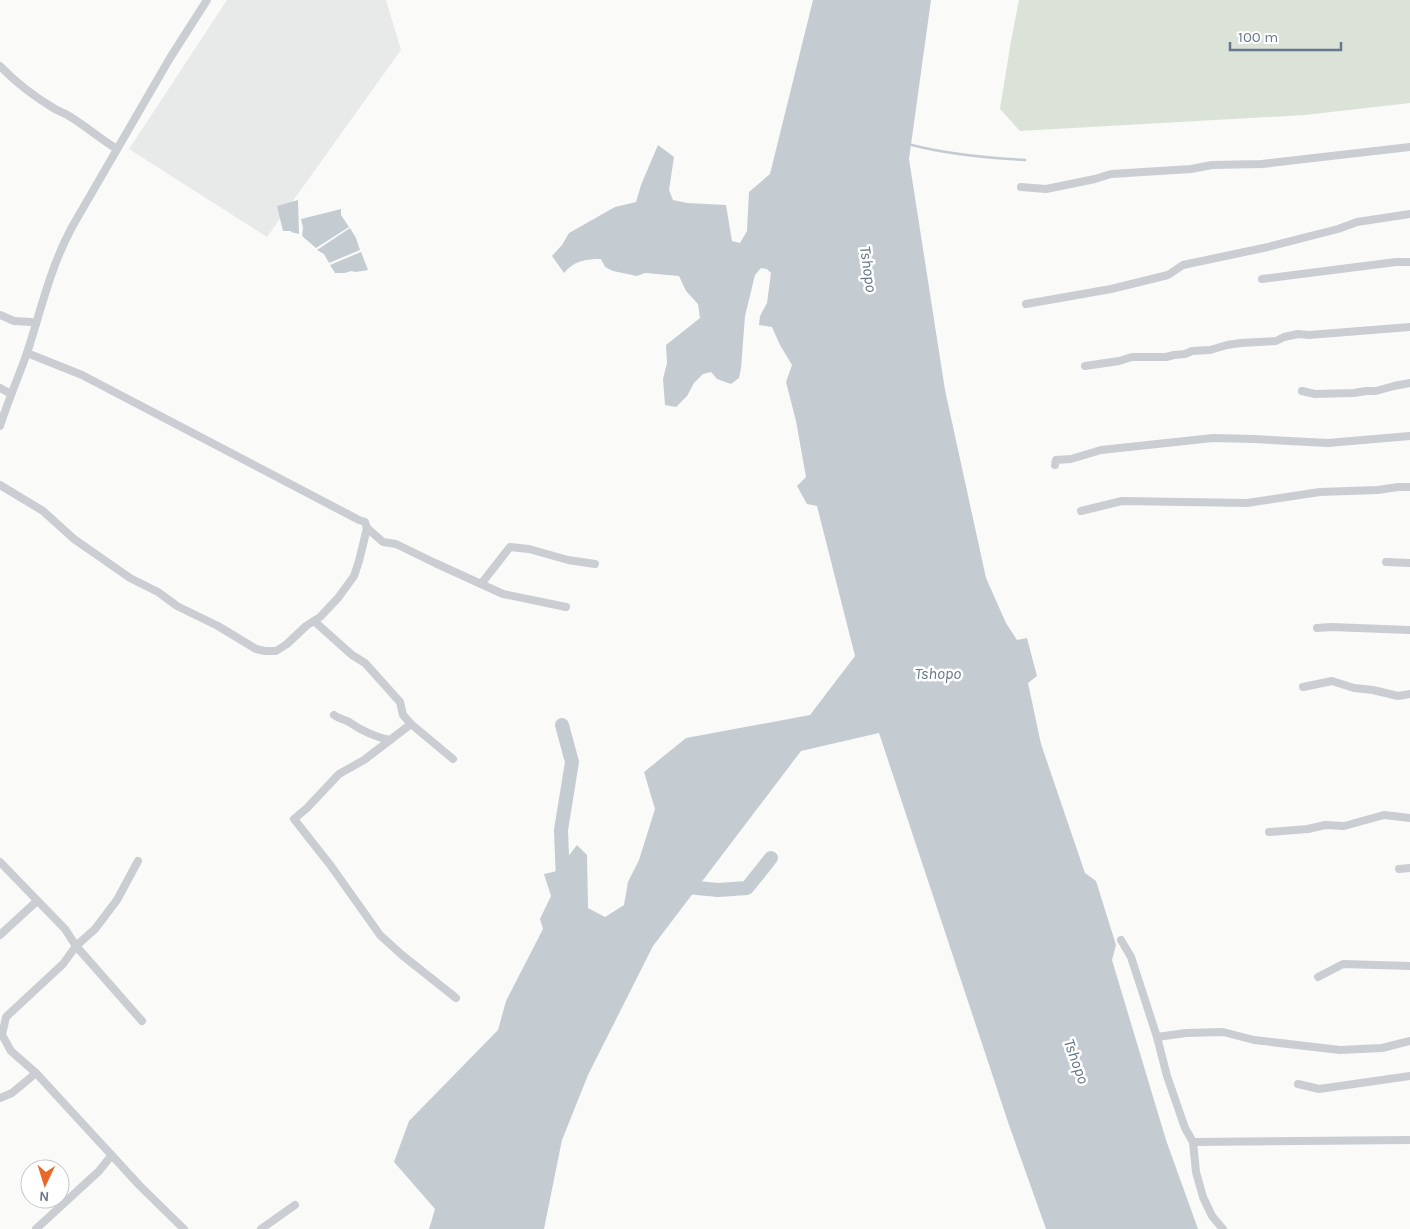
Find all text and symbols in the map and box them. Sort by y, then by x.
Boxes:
scale bar [1230,20,1341,52]
text: 100 m [1238,28,1278,46]
water label: Tshopo [856,245,881,293]
water label: Tshopo [915,664,961,683]
water label: Tshopo [1060,1036,1093,1086]
north arrow [20,1159,70,1209]
text: N [39,1188,50,1205]

